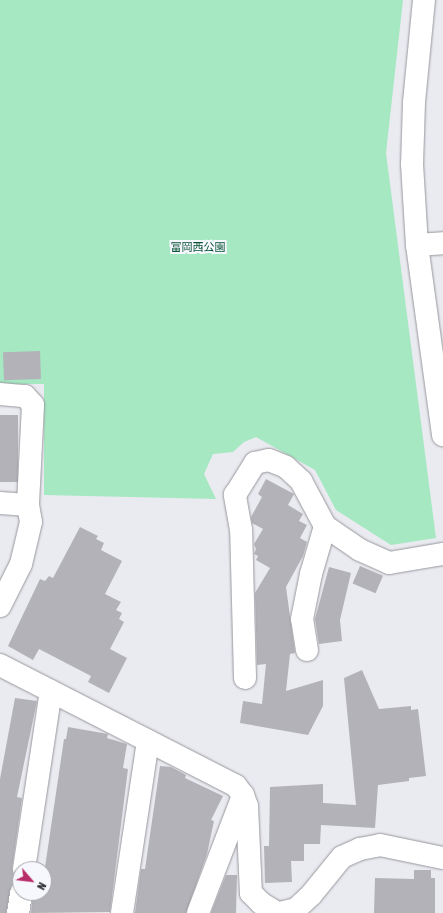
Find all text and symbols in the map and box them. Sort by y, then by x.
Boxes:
park label: 富岡西公園 [171,240,225,254]
north arrow [12,861,52,901]
text: N [35,880,49,892]

